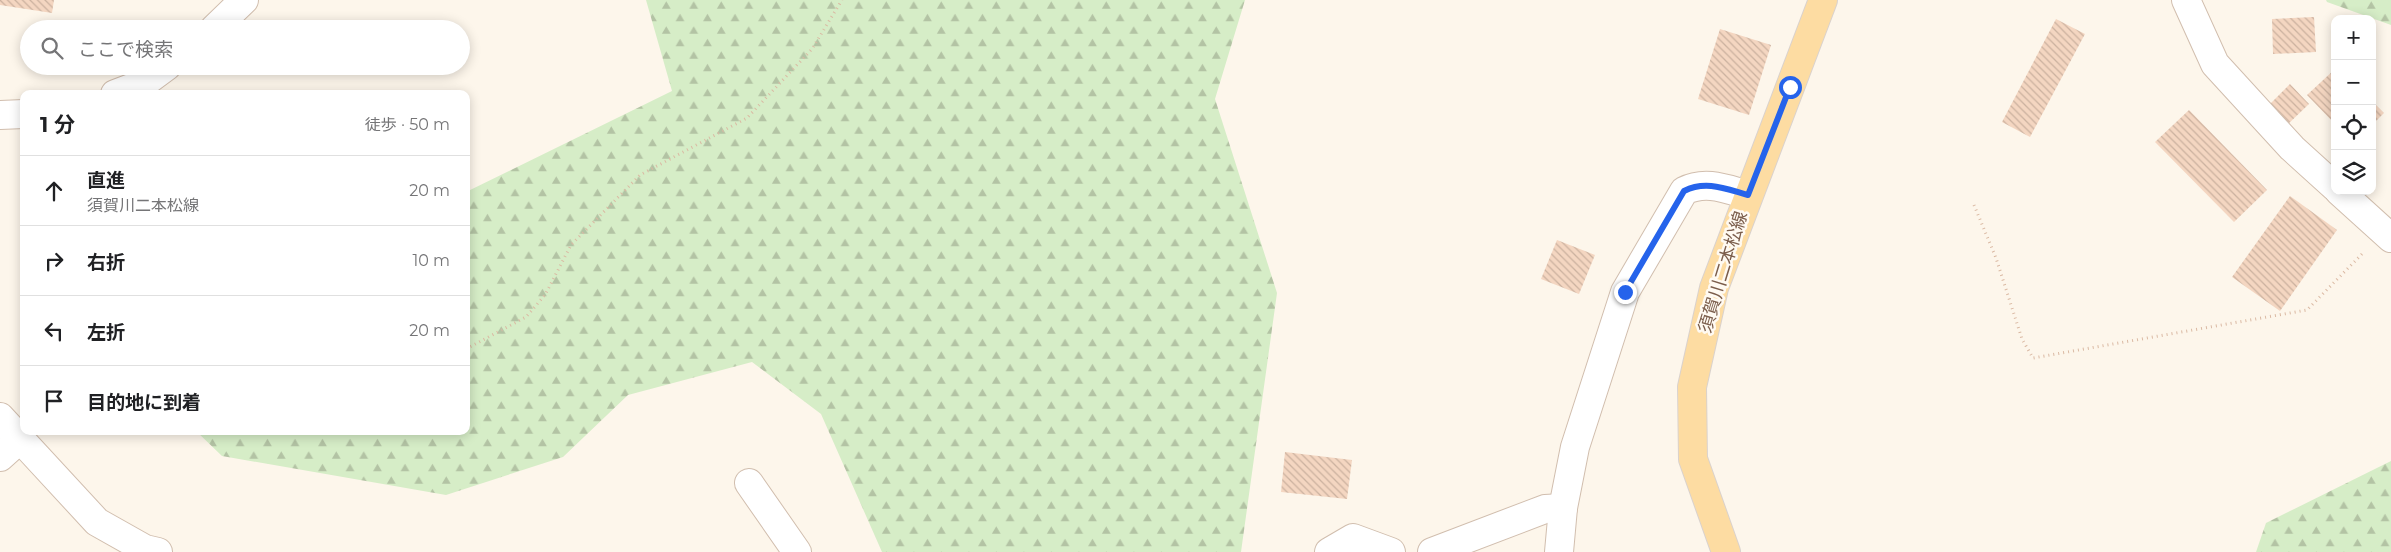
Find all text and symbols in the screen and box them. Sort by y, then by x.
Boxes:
map controls [2331,15,2376,195]
button: + [2331,15,2376,60]
search box [20,20,470,75]
icon: search [38,34,66,62]
text: ここで検索 [78,38,173,61]
button: − [2331,60,2376,105]
route start [1779,76,1802,99]
button: locate [2331,105,2376,150]
text: 1 分 [40,112,75,137]
text: 徒歩 · 50 m [365,115,450,134]
button: layers [2331,150,2376,195]
text: 直進 [87,169,125,192]
icon: ahead [40,177,68,205]
text: 20 m [409,181,450,200]
text: 須賀川二本松線 [87,196,199,215]
street label: 須賀川二本松線 [1694,209,1752,335]
icon: right [40,247,68,275]
text: 右折 [87,251,125,274]
text: 10 m [412,251,450,270]
route end [1614,281,1637,304]
icon: left [40,317,68,345]
text: 左折 [87,321,125,344]
text: 20 m [409,321,450,340]
icon: arrive [40,387,68,415]
text: 目的地に到着 [87,391,201,414]

